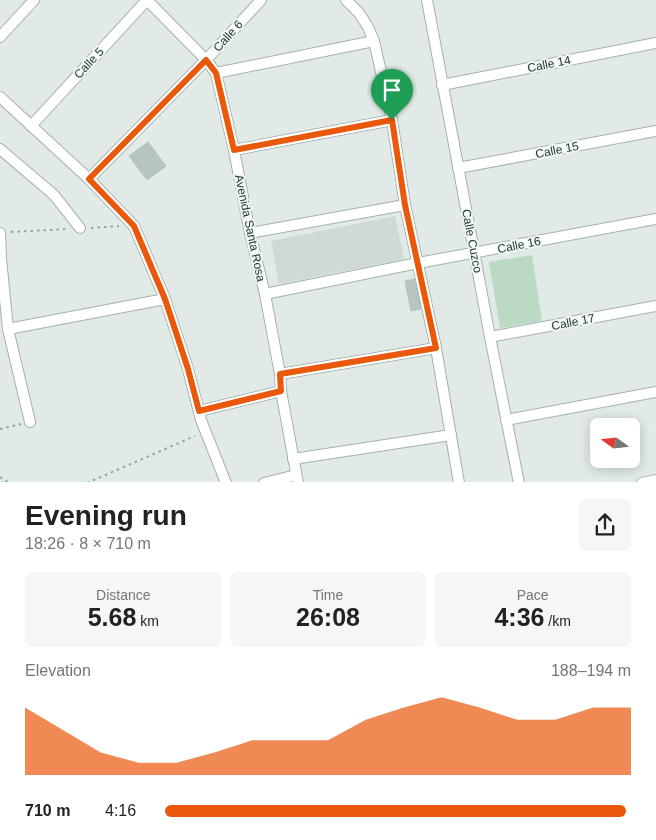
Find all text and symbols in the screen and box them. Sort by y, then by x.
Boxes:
street label: Calle 6 [210,17,246,55]
street label: Calle 5 [71,44,107,81]
street label: Calle 14 [526,53,572,75]
pin [371,69,413,120]
icon: arrive [378,76,406,104]
street label: Calle 15 [534,139,580,161]
street label: Avenida Santa Rosa [232,173,268,283]
street label: Calle Cuzco [459,208,485,274]
street label: Calle 16 [496,234,542,256]
street label: Calle 17 [550,311,596,333]
north arrow [590,418,640,468]
map controls [590,418,640,468]
button: share [579,499,631,551]
text: Evening run [25,500,187,531]
text: 18:26 · 8 × 710 m [25,535,151,552]
text: Distance [96,587,151,603]
text: Time [313,587,343,603]
text: Pace [517,587,549,603]
text: 5.68 [88,603,136,631]
text: 26:08 [296,603,360,631]
text: 4:36 [494,603,544,631]
text: km [136,613,159,629]
text: /km [544,613,571,629]
text: Elevation [25,662,91,679]
text: 188–194 m [551,662,631,679]
text: 710 m [25,802,70,819]
text: 4:16 [105,802,136,819]

